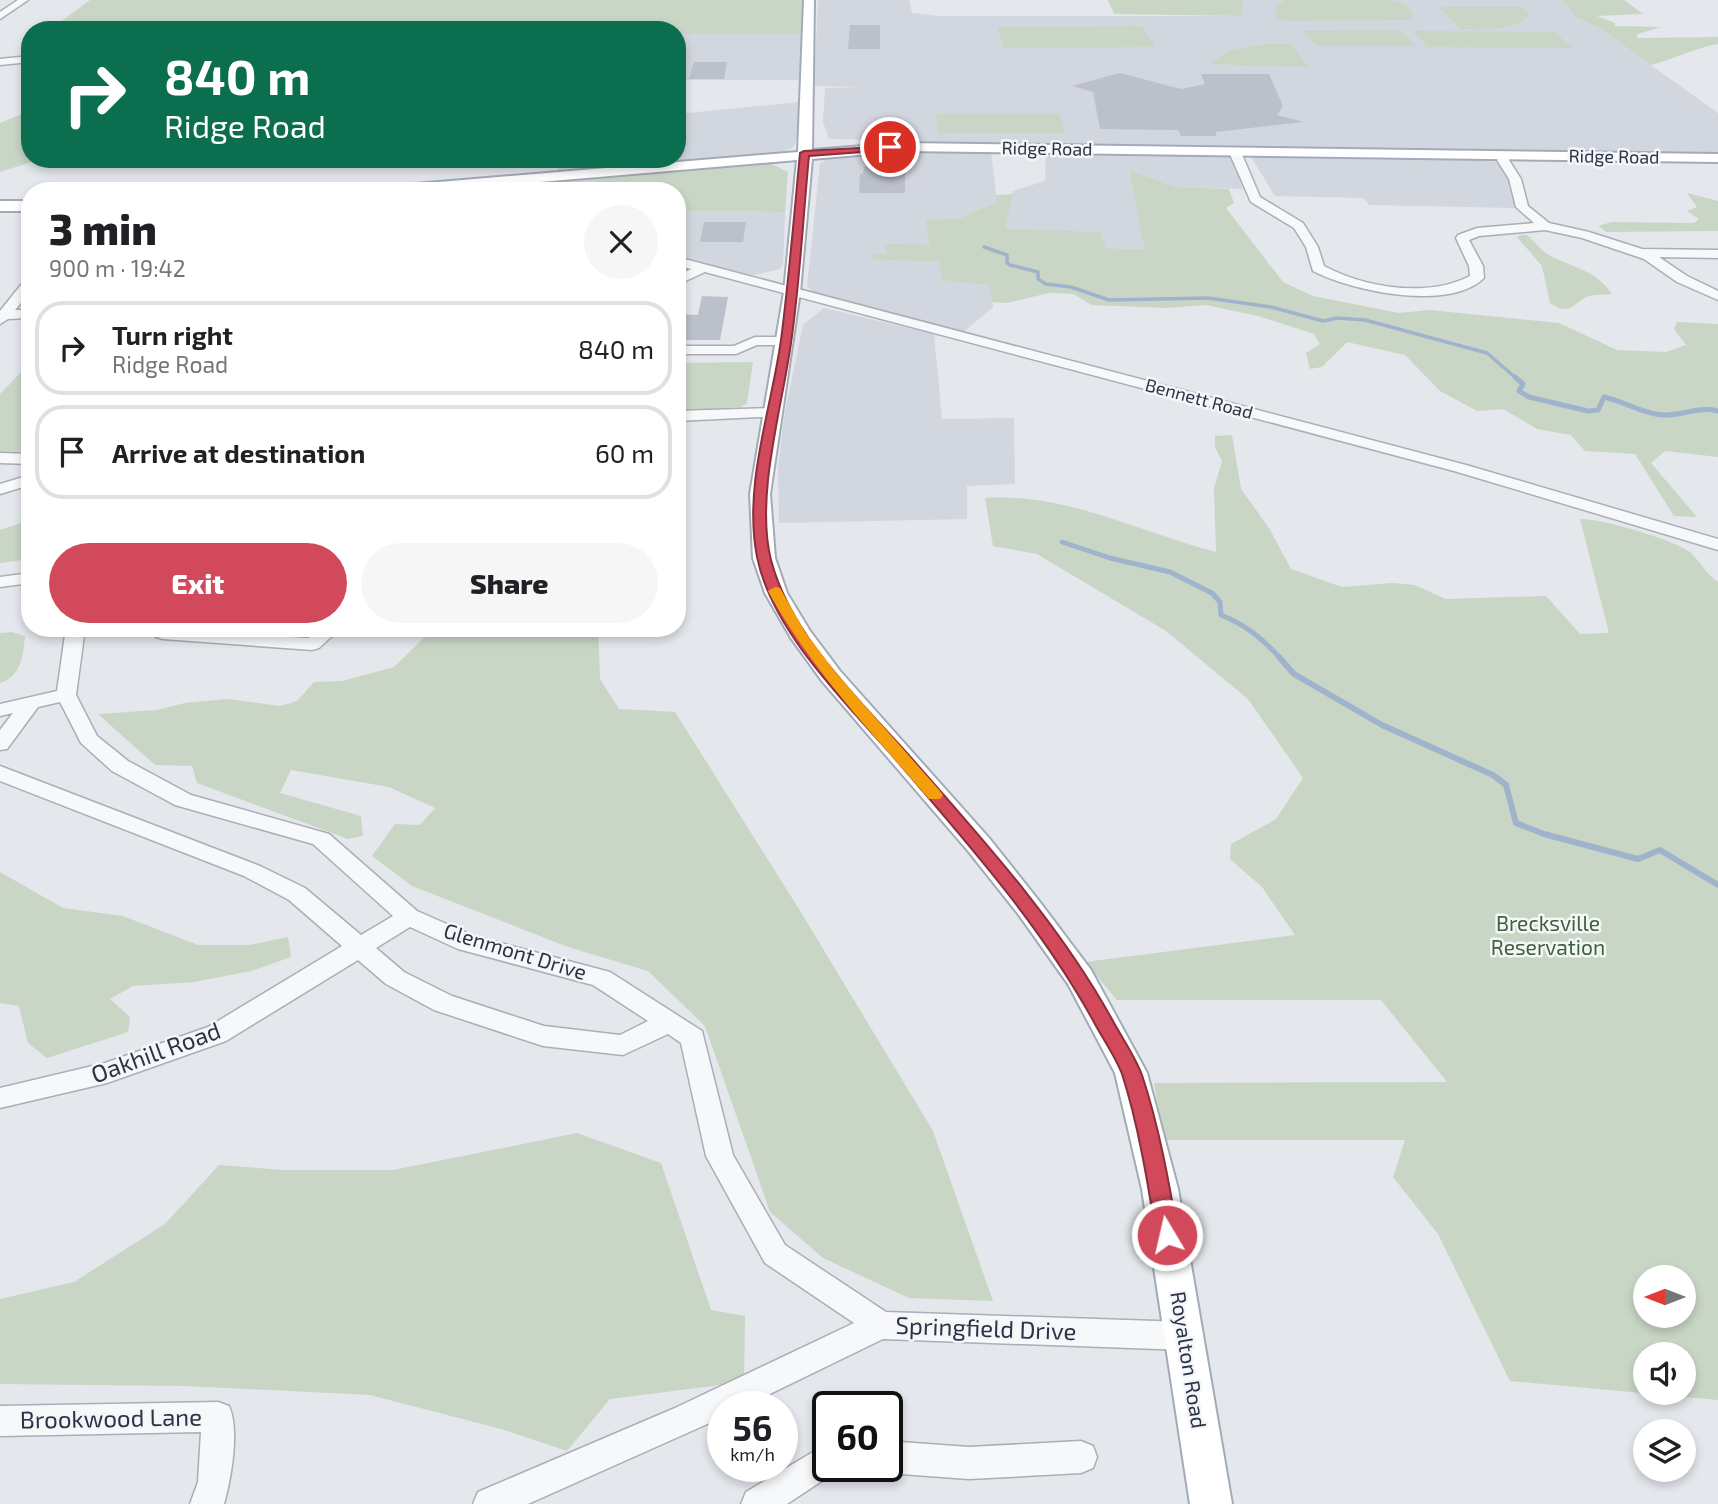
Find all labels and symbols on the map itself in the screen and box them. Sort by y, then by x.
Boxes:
pin [860,117,920,177]
street label: Ridge Road [1001,136,1093,160]
street label: Ridge Road [1568,144,1660,168]
street label: Bennett Road [1143,373,1256,423]
park label: Brecksville Reservation [1491,910,1605,959]
street label: Glenmont Drive [441,917,590,984]
street label: Oakhill Road [87,1015,224,1088]
position arrow [1130,1198,1204,1272]
north arrow [1633,1265,1696,1328]
street label: Royalton Road [1166,1289,1213,1430]
street label: Springfield Drive [895,1310,1077,1345]
speed limit sign: 60 [812,1391,903,1482]
street label: Brookwood Lane [20,1401,202,1434]

